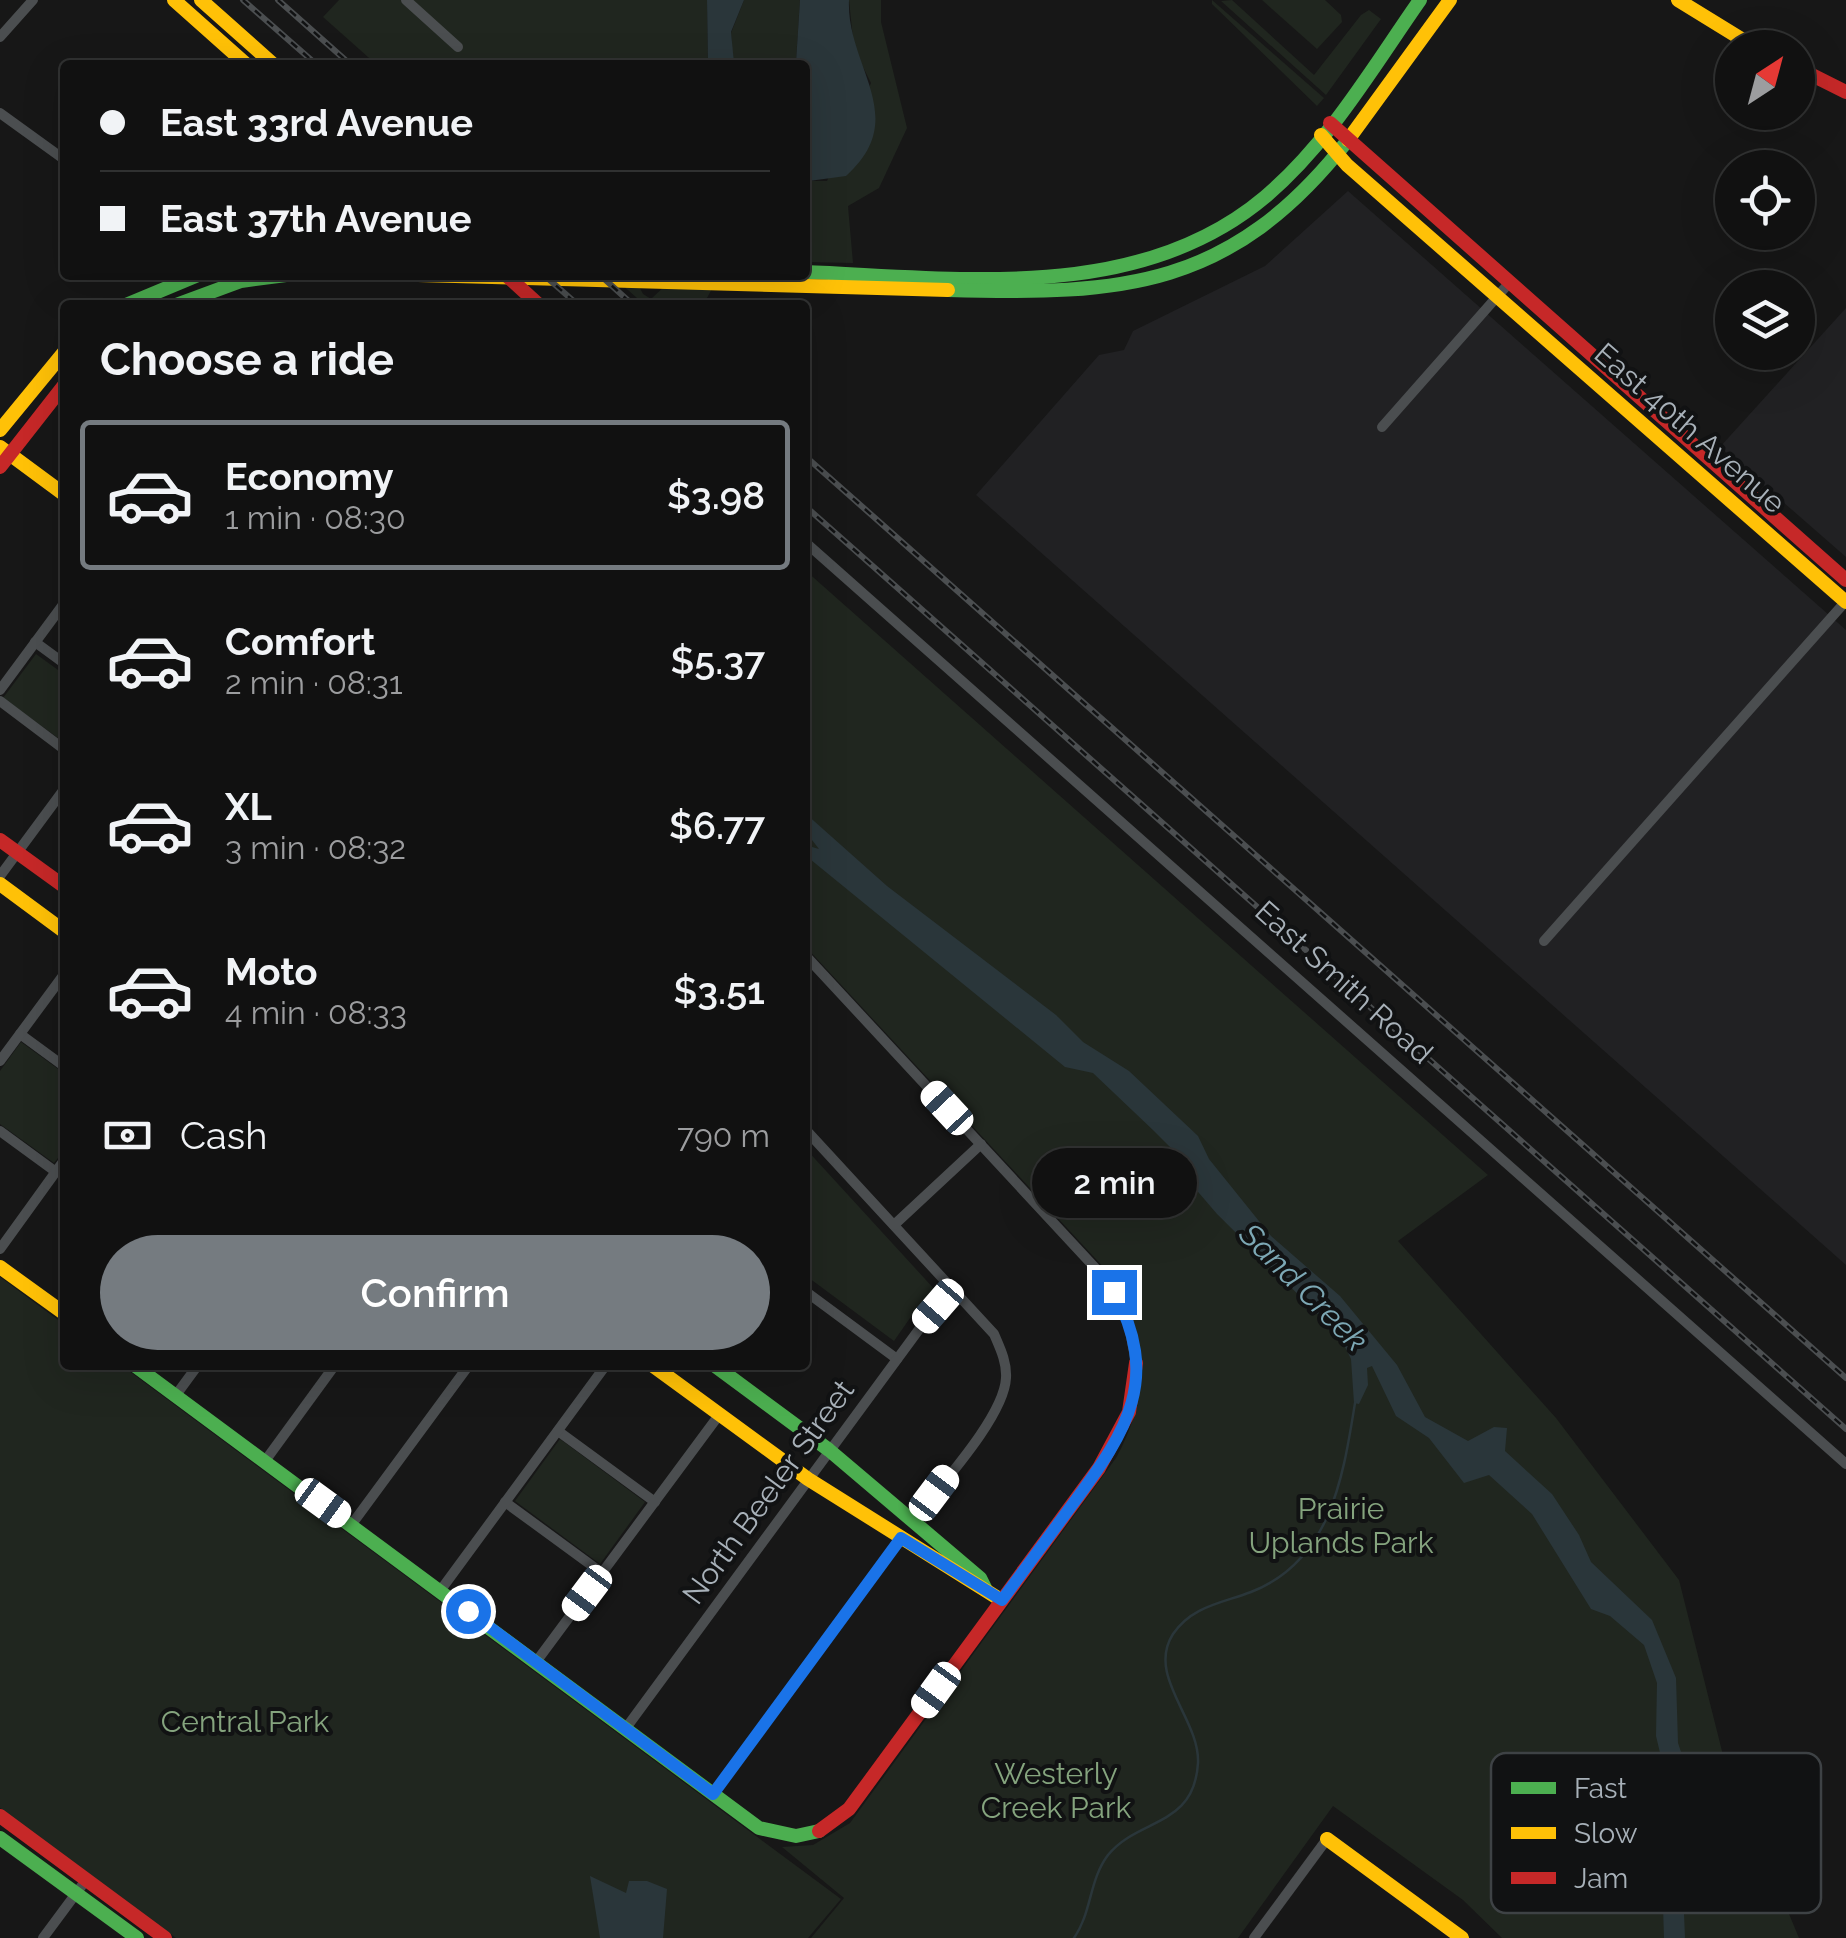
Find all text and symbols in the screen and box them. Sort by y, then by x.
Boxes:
north arrow [1715,30,1815,130]
map controls [1715,30,1815,370]
text: East 33rd Avenue [160,100,473,145]
button: locate [1715,150,1815,250]
text: East 37th Avenue [160,196,472,241]
button: layers [1715,270,1815,370]
text: Choose a ride [100,333,394,386]
street label: East 40th Avenue [1588,336,1792,520]
icon: car [105,450,195,540]
text: Economy [225,454,394,499]
text: $3.98 [667,473,765,518]
text: 1 min · 08:30 [225,499,406,536]
icon: car [105,615,195,705]
text: Comfort [225,619,375,664]
text: $5.37 [670,638,765,683]
text: 2 min · 08:31 [225,664,403,701]
icon: car [105,780,195,870]
text: XL [225,784,272,829]
text: $6.77 [669,803,765,848]
text: 3 min · 08:32 [225,829,406,866]
street label: East Smith Road [1248,893,1440,1071]
icon: car [105,945,195,1035]
text: Moto [225,949,318,994]
text: $3.51 [673,968,765,1013]
text: 4 min · 08:33 [225,994,407,1031]
car [916,1076,978,1140]
icon: cash [100,1108,155,1163]
text: Cash [180,1113,267,1158]
text: 790 m [677,1117,770,1154]
callout: 2 min [1032,1147,1196,1217]
text: 2 min [1074,1164,1155,1201]
water label: Sand Creek [1232,1215,1376,1359]
button: Confirm [100,1235,770,1350]
route end [1092,1270,1137,1315]
car [907,1274,969,1338]
street label: North Beeler Street [675,1373,861,1611]
car [904,1460,964,1526]
car [290,1473,356,1533]
park label: Prairie Uplands Park [1248,1491,1434,1560]
car [557,1560,617,1626]
route start [446,1589,491,1634]
car [906,1657,966,1723]
park label: Central Park [161,1704,329,1739]
legend [1491,1753,1821,1913]
park label: Westerly Creek Park [981,1756,1131,1825]
text: Fast [1574,1772,1627,1805]
text: Slow [1574,1817,1638,1850]
text: Jam [1574,1862,1628,1895]

